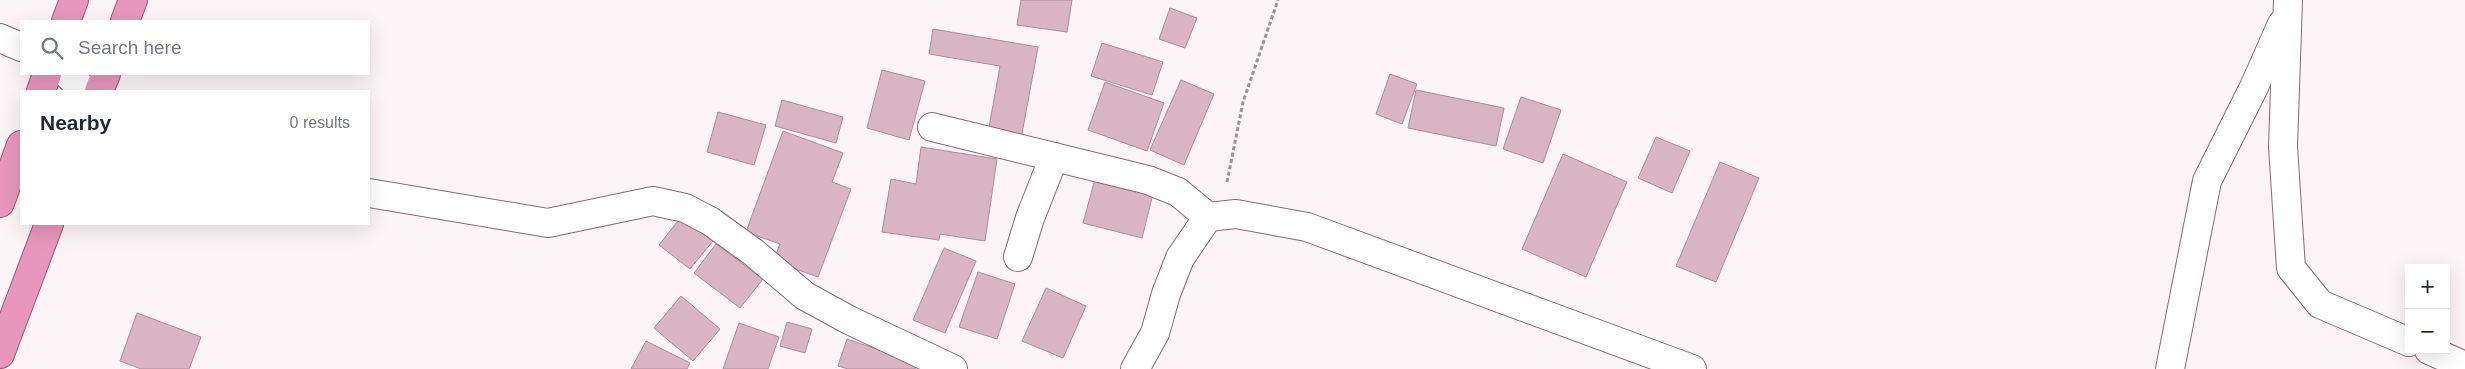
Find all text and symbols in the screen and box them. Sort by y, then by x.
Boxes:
search box [20,20,370,75]
icon: search [38,34,66,62]
text: Search here [78,37,182,58]
text: Nearby [40,111,111,134]
text: 0 results [290,114,350,131]
map controls [2405,264,2450,354]
button: + [2405,264,2450,309]
button: − [2405,309,2450,354]

